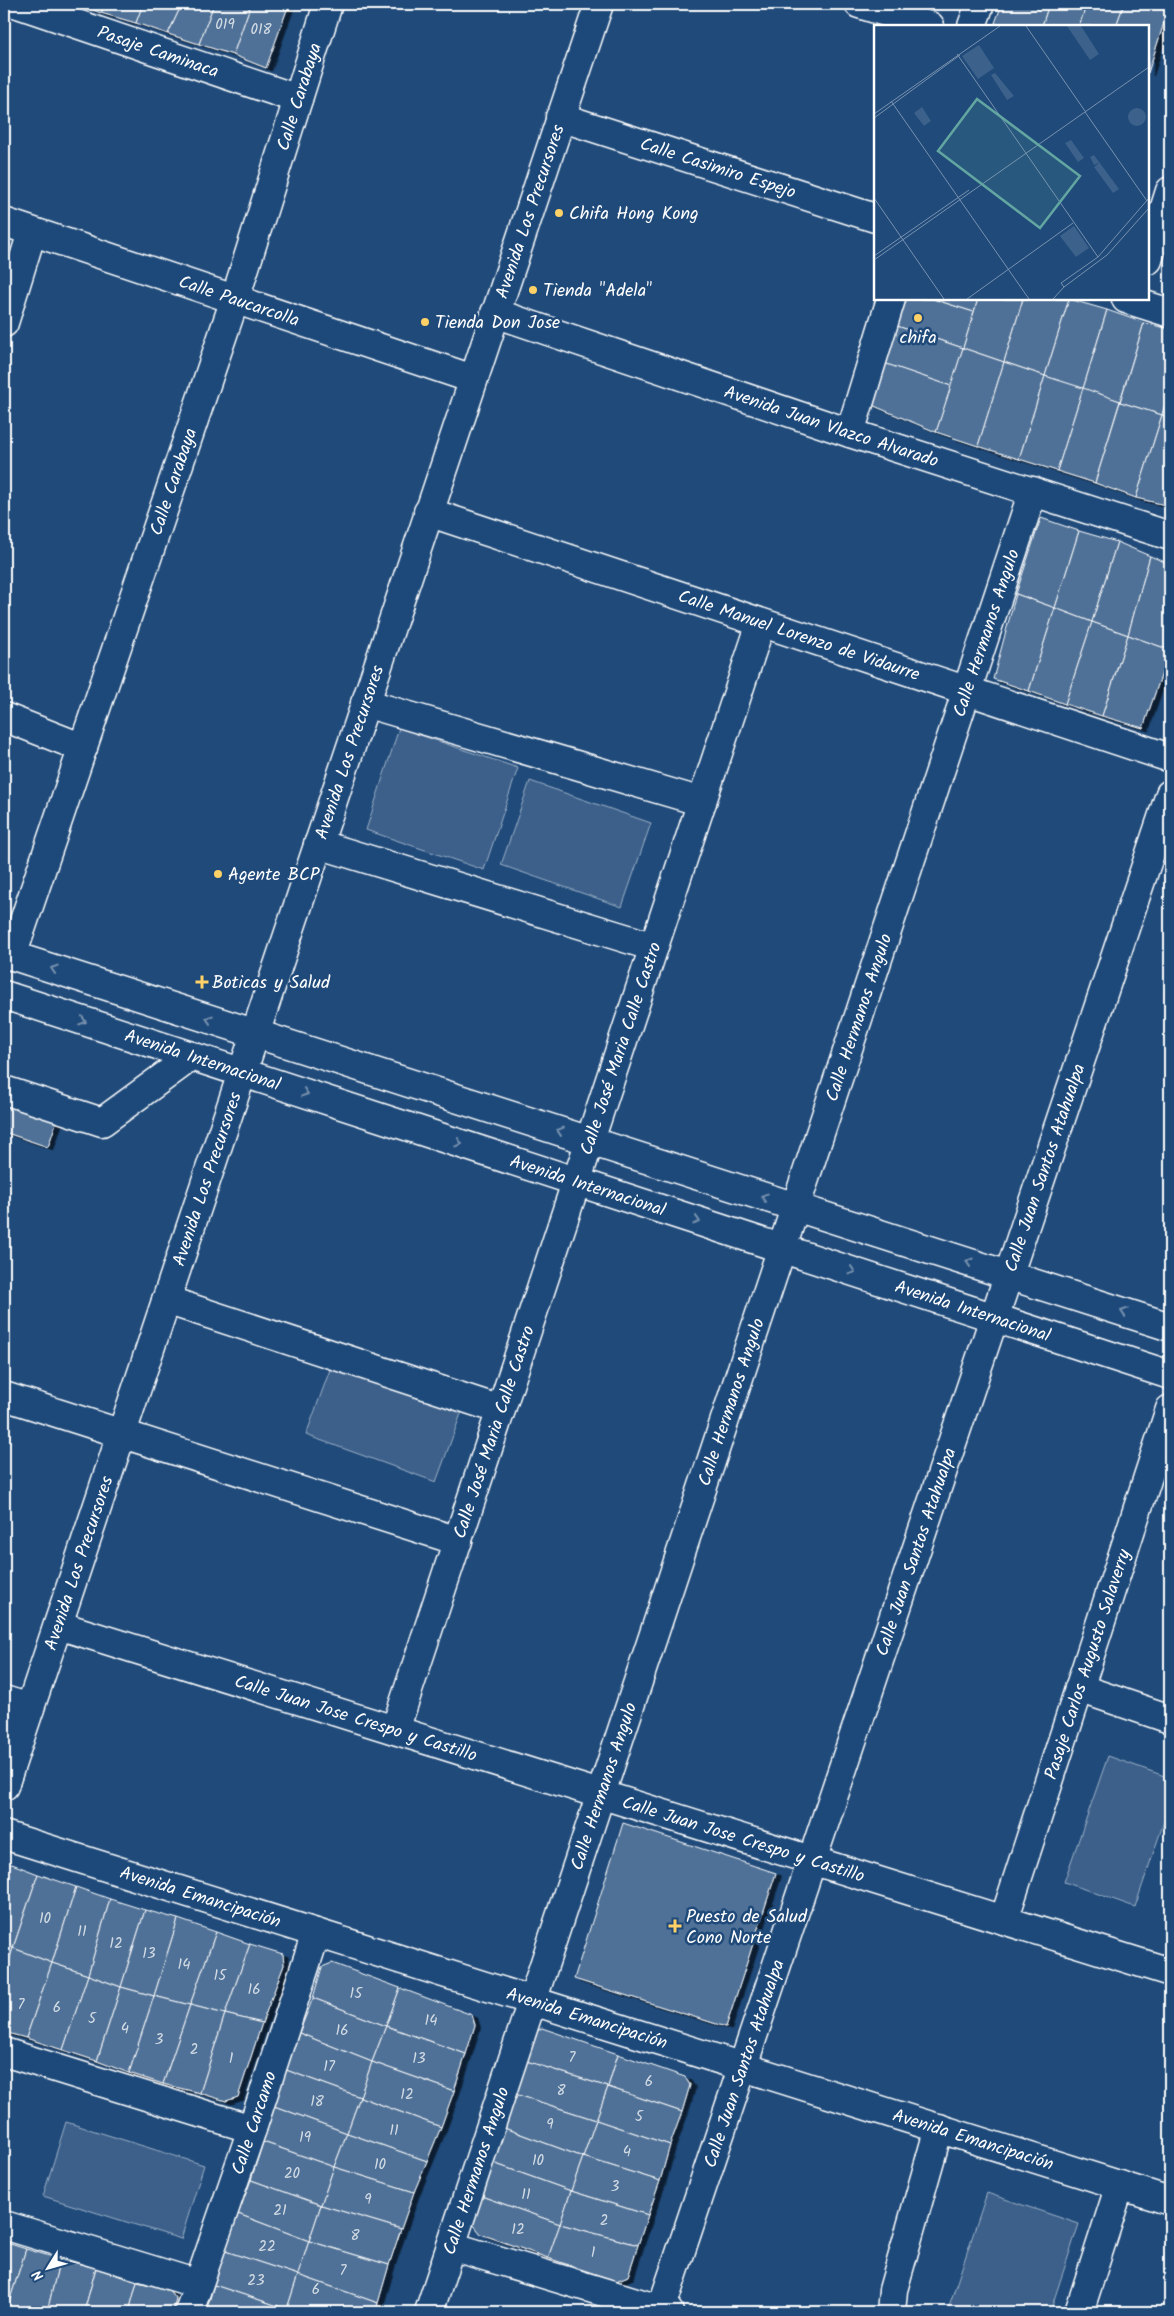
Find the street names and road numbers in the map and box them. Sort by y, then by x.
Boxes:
street label: Pasaje Caminaca [93,19,222,87]
street label: Calle Carabaya [270,39,331,155]
street label: Avenida Los Precursores [489,121,574,303]
street label: Calle Casimiro Espejo [636,131,799,208]
street label: Calle Paucarcolla [174,268,303,336]
street label: Avenida Juan Vlazco Alvarado [720,378,942,477]
street label: Calle Carabaya [143,424,206,540]
street label: Calle Hermanos Angulo [946,546,1029,721]
street label: Calle Manuel Lorenzo de Vidaurre [674,583,923,690]
street label: Avenida Los Precursores [308,661,393,844]
street label: Calle Hermanos Angulo [818,930,901,1106]
street label: Calle José Maria Calle Castro [573,938,671,1159]
street label: Avenida Internacional [121,1022,285,1100]
street label: Calle Juan Santos Atahualpa [998,1060,1094,1276]
street label: Avenida Los Precursores [166,1088,251,1270]
street label: Avenida Internacional [506,1148,670,1226]
street label: Avenida Internacional [891,1273,1055,1351]
street label: Calle Hermanos Angulo [691,1314,774,1490]
street label: Calle José Maria Calle Castro [446,1322,544,1543]
street label: Calle Juan Santos Atahualpa [869,1444,966,1660]
street label: Avenida Los Precursores [37,1472,123,1655]
street label: Pasaje Carlos Augusto Salaverry [1038,1545,1140,1784]
street label: Calle Juan Jose Crespo y Castillo [230,1668,480,1771]
street label: Calle Hermanos Angulo [563,1699,646,1874]
street label: Calle Juan Jose Crespo y Castillo [618,1789,868,1892]
street label: Avenida Emancipación [116,1859,284,1937]
street label: Calle Juan Santos Atahualpa [697,1956,794,2172]
street label: Avenida Emancipación [502,1980,671,2058]
street label: Calle Carcamo [224,2068,286,2179]
street label: Calle Hermanos Angulo [436,2083,519,2259]
street label: Avenida Emancipación [889,2102,1057,2180]

